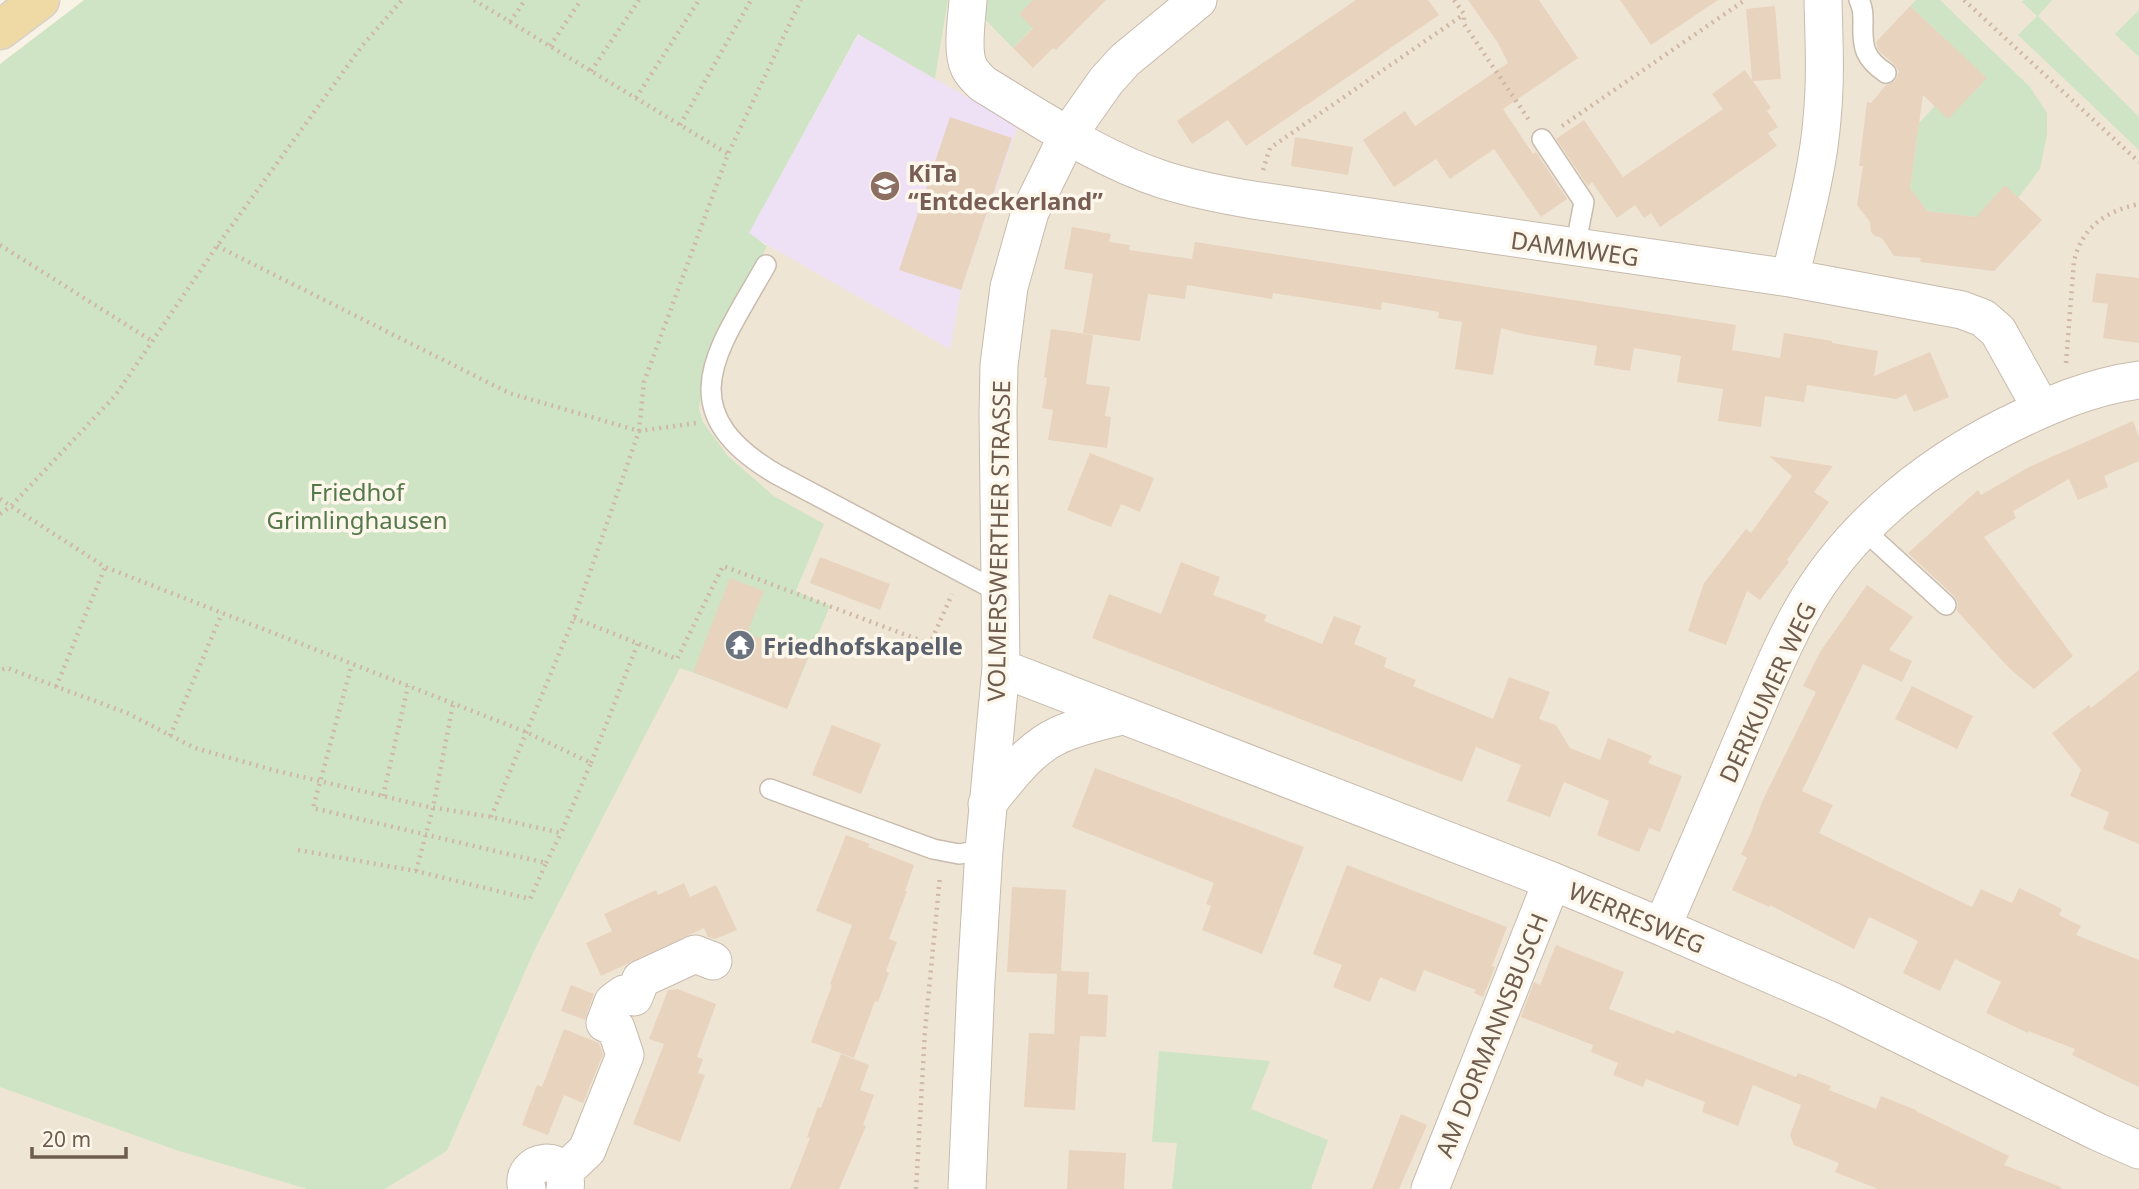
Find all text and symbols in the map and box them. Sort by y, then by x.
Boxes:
place label: KiTa “Entdeckerland” [908,156,1103,217]
school or university icon: KiTa “Entdeckerland” [868,169,902,203]
street label: DAMMWEG [1509,223,1641,273]
street label: VOLMERSWERTHER STRASSE [979,380,1017,702]
park label: Friedhof Grimlinghausen [267,475,447,536]
street label: DERIKUMER WEG [1711,596,1823,788]
temple icon: Friedhofskapelle [723,628,757,662]
place label: Friedhofskapelle [763,629,963,662]
street label: WERRESWEG [1564,873,1710,961]
street label: AM DORMANNSBUSCH [1427,908,1555,1162]
scale bar [32,1116,126,1160]
text: 20 m [42,1125,91,1153]

